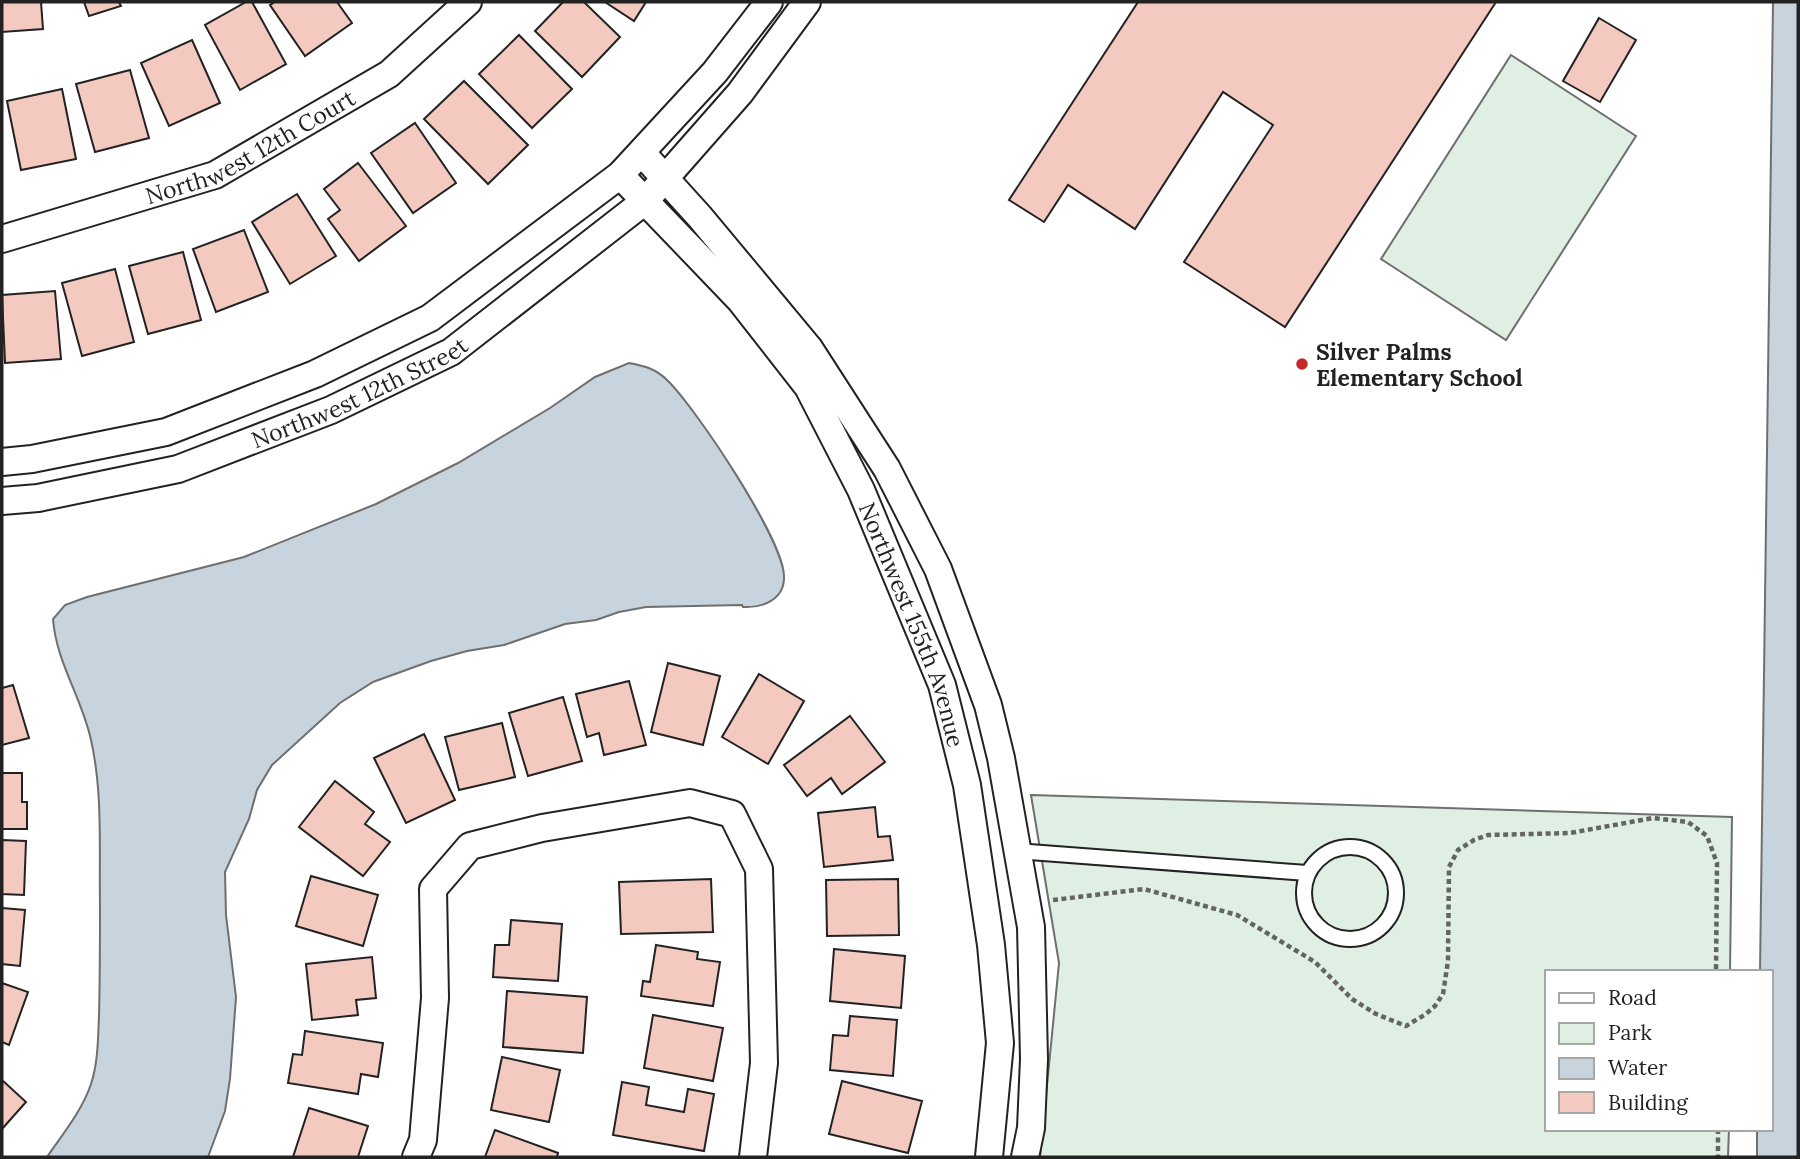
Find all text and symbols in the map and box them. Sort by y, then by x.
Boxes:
street label: Northwest 12th Court [142,82,360,210]
street label: Northwest 12th Street [247,330,473,454]
place label: Silver Palms Elementary School [1316,337,1523,392]
marker: Silver Palms Elementary School [1294,356,1310,372]
street label: Northwest 155th Avenue [853,498,971,750]
legend [1545,970,1772,1131]
text: Road [1608,984,1657,1011]
text: Park [1608,1019,1652,1046]
text: Water [1608,1054,1667,1081]
text: Building [1608,1089,1688,1116]

